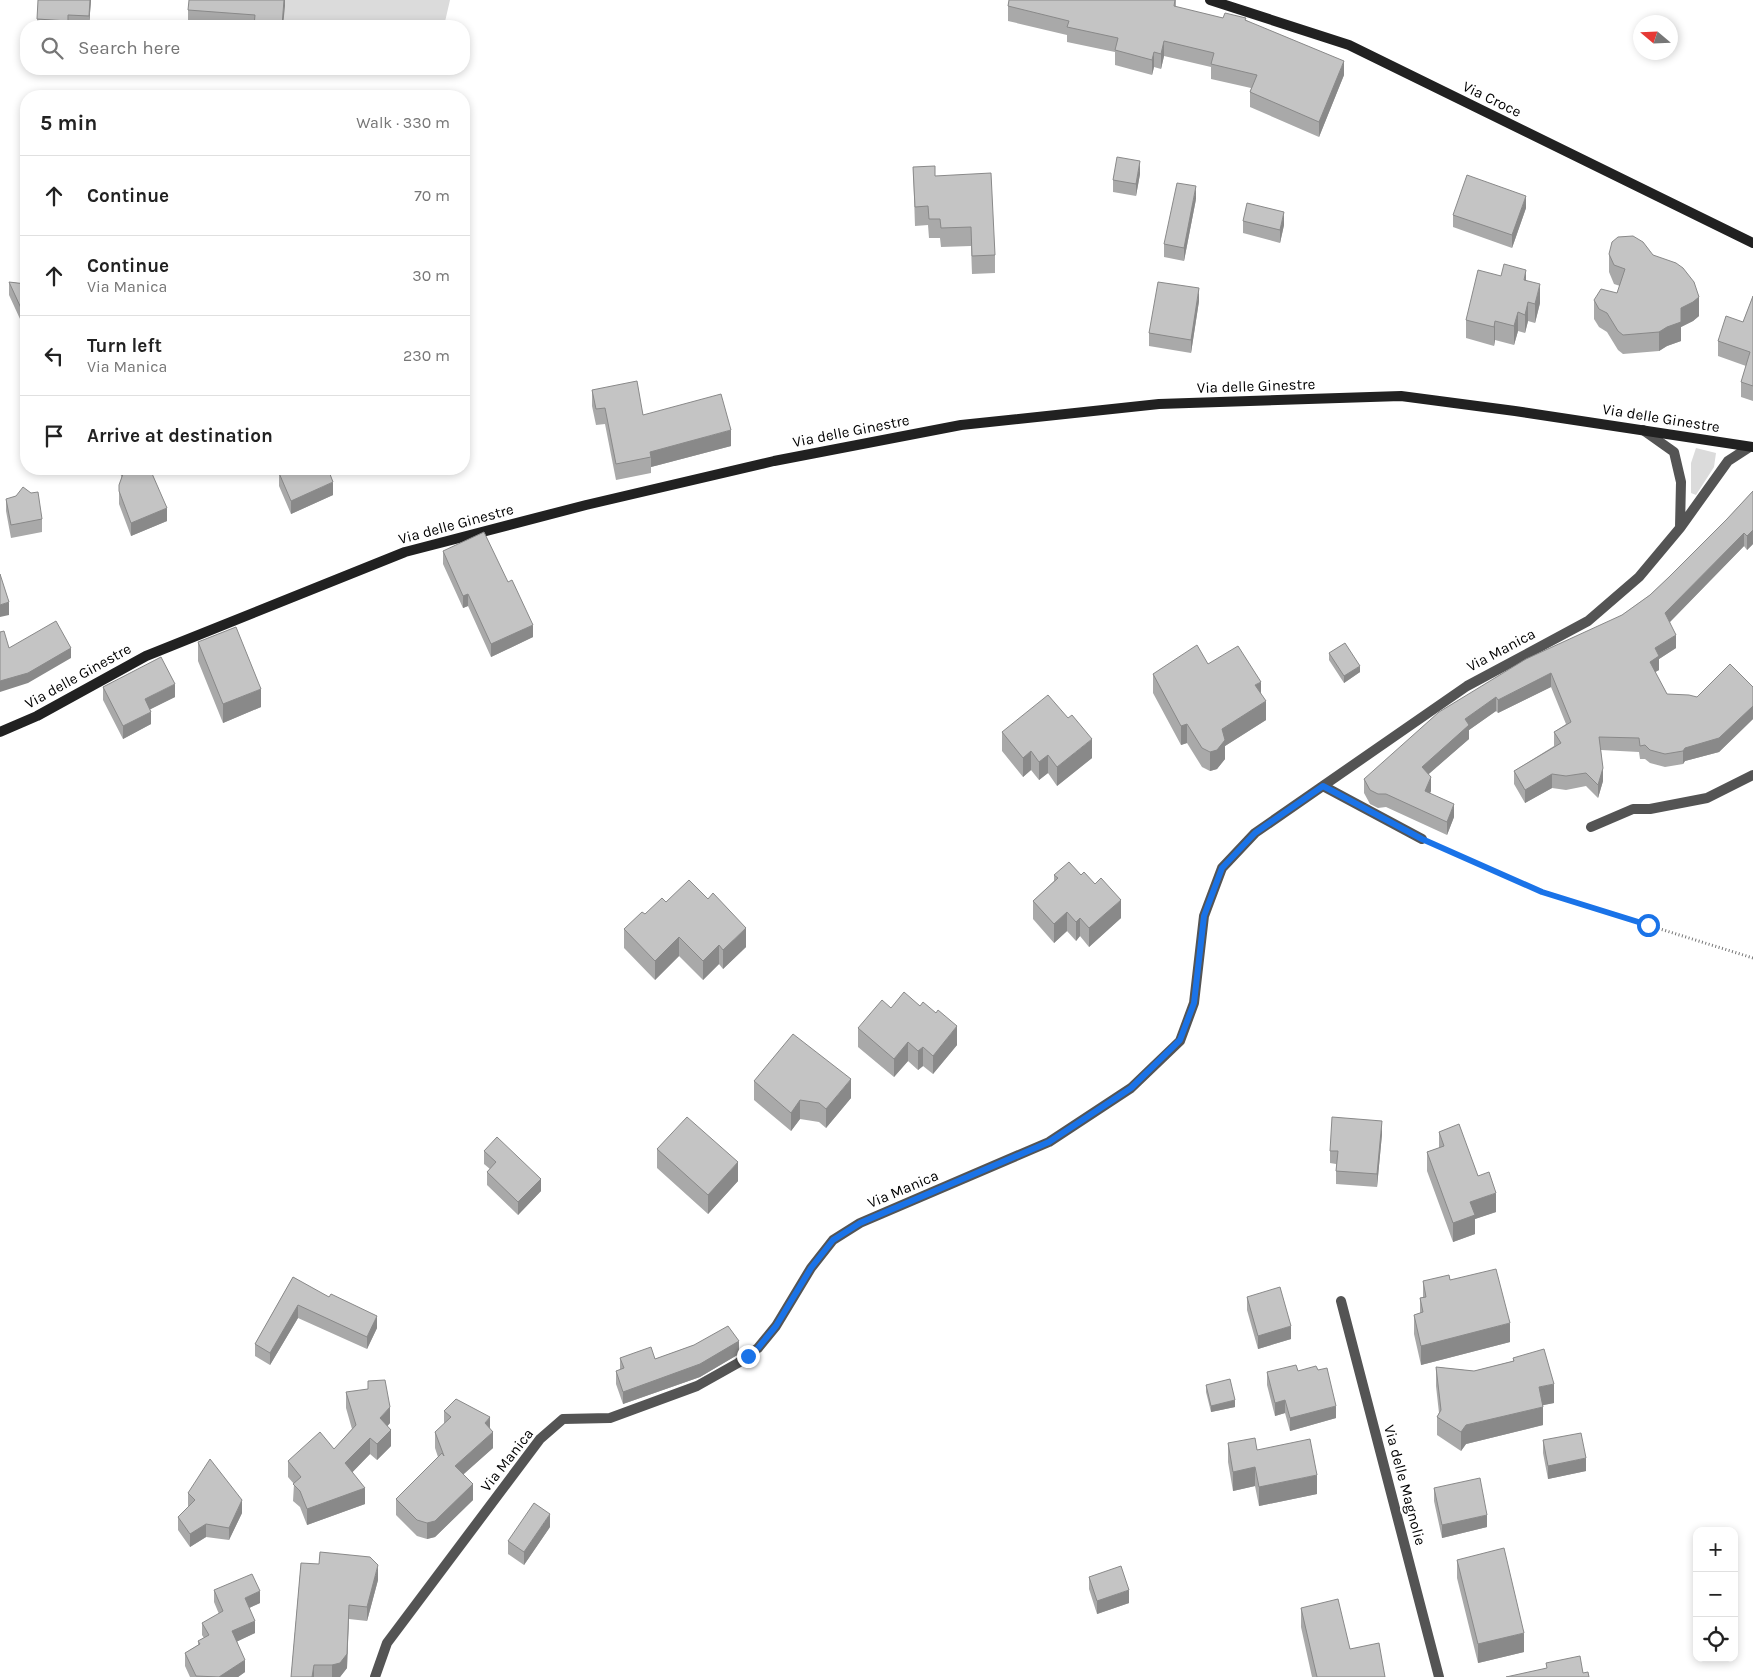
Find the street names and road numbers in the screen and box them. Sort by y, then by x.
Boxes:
street label: Via Croce [1460,77,1524,121]
street label: Via delle Ginestre [1196,375,1316,397]
street label: Via delle Ginestre [1601,400,1721,436]
street label: Via delle Ginestre [791,411,911,451]
street label: Via delle Ginestre [396,500,516,548]
street label: Via Manica [1464,624,1538,676]
street label: Via delle Ginestre [22,639,134,713]
street label: Via Manica [865,1166,941,1212]
street label: Via delle Magnolie [1380,1423,1430,1547]
street label: Via Manica [477,1425,537,1495]

